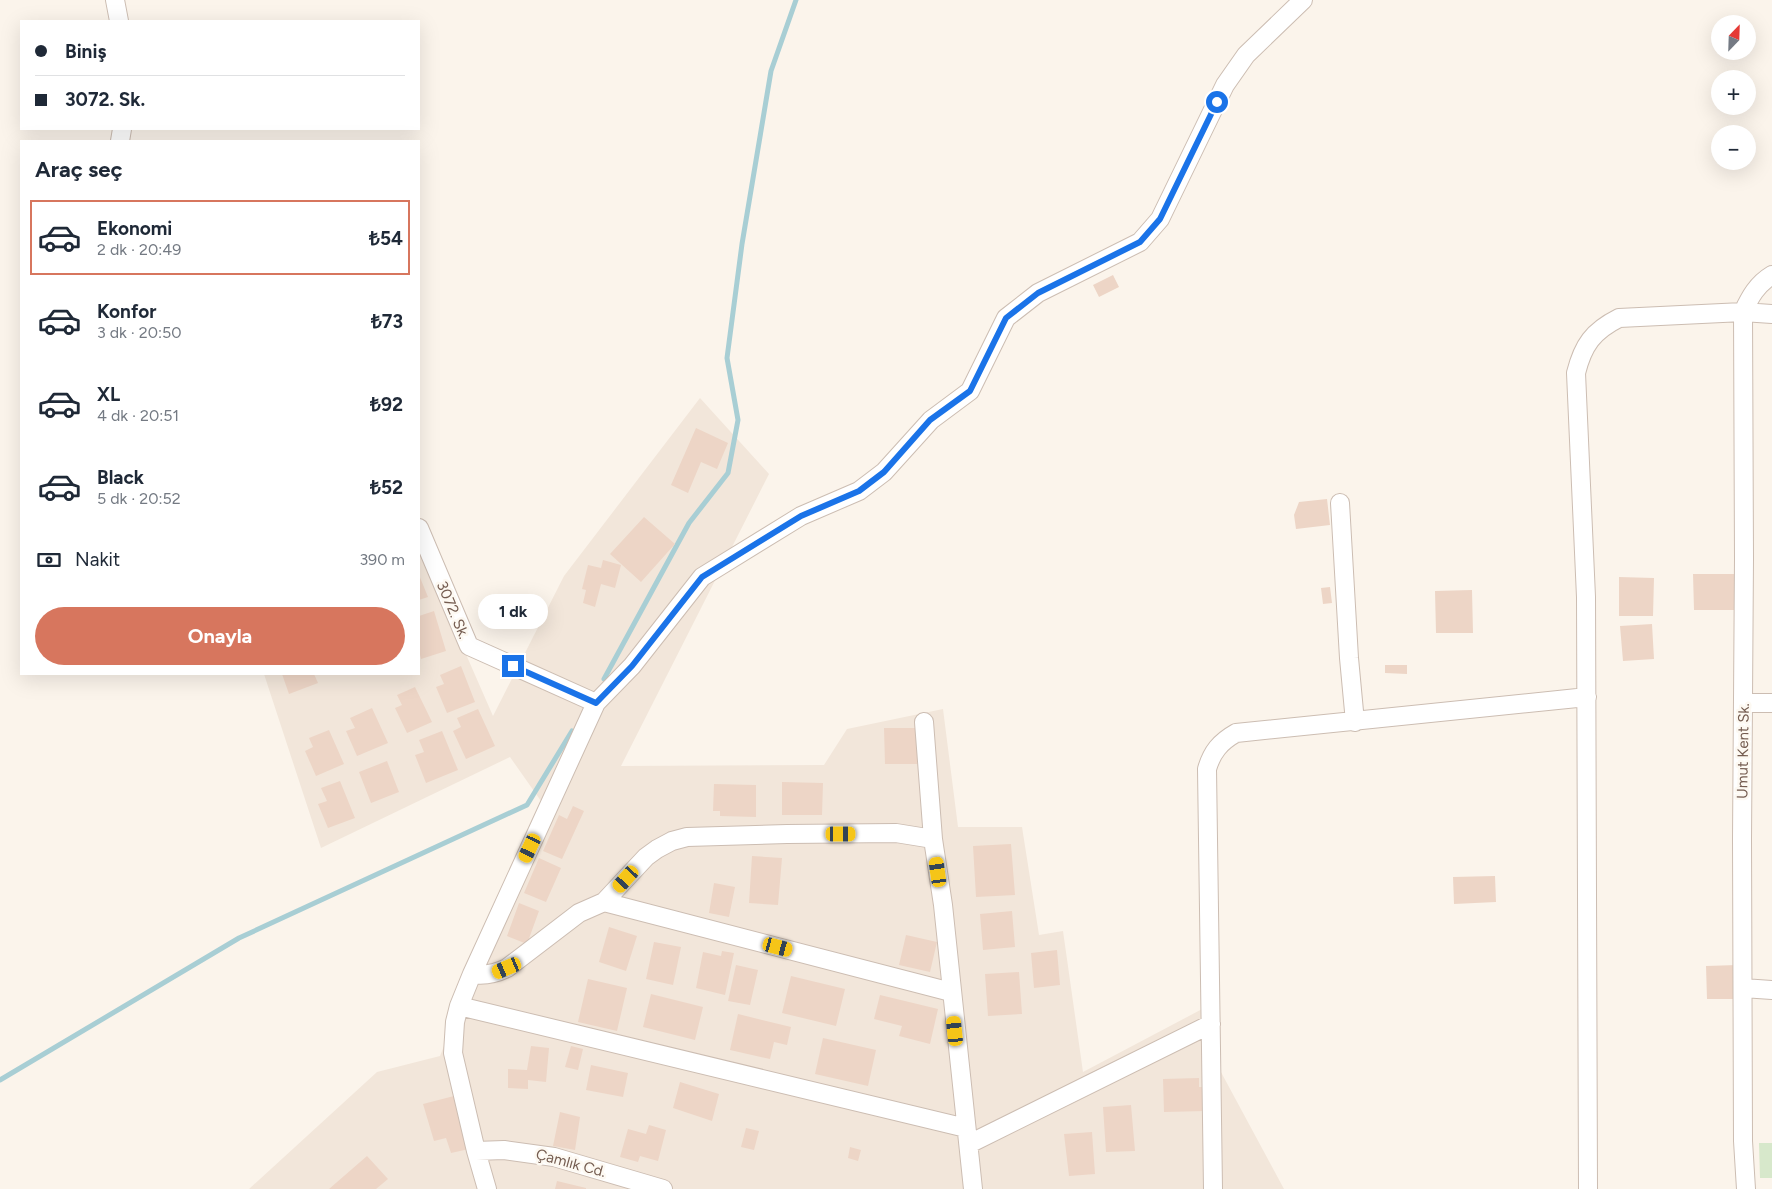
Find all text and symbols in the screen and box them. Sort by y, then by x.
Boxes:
north arrow [1711,15,1756,60]
map controls [1711,15,1756,170]
text: Biniş [65,40,107,63]
button: + [1711,70,1756,115]
text: 3072. Sk. [65,88,145,111]
route start [1206,91,1228,113]
button: − [1711,125,1756,170]
text: Araç seç [35,156,122,183]
icon: car [37,215,82,260]
text: Ekonomi [97,217,172,240]
text: ₺54 [369,227,403,250]
text: 2 dk · 20:49 [97,240,181,259]
icon: car [37,298,82,343]
text: Konfor [97,300,156,323]
text: ₺73 [371,310,403,333]
text: 3 dk · 20:50 [97,323,181,342]
icon: car [37,381,82,426]
text: XL [97,383,120,406]
text: ₺92 [370,393,403,416]
text: 4 dk · 20:51 [97,406,179,425]
icon: car [37,464,82,509]
text: Black [97,466,144,489]
text: ₺52 [370,476,403,499]
text: 5 dk · 20:52 [97,489,181,508]
icon: cash [35,546,63,574]
text: Nakit [75,548,120,571]
text: 390 m [359,550,405,569]
street label: 3072. Sk. [433,579,473,641]
callout: 1 dk [478,594,548,628]
text: 1 dk [499,602,527,621]
button: Onayla [35,607,405,665]
route end [502,655,524,677]
street label: Umut Kent Sk. [1733,703,1753,799]
car [826,827,856,842]
car [516,831,543,865]
car [928,856,947,888]
car [610,863,641,895]
car [761,936,794,958]
car [490,955,523,981]
car [945,1015,964,1047]
street label: Çamlık Cd. [534,1145,608,1181]

